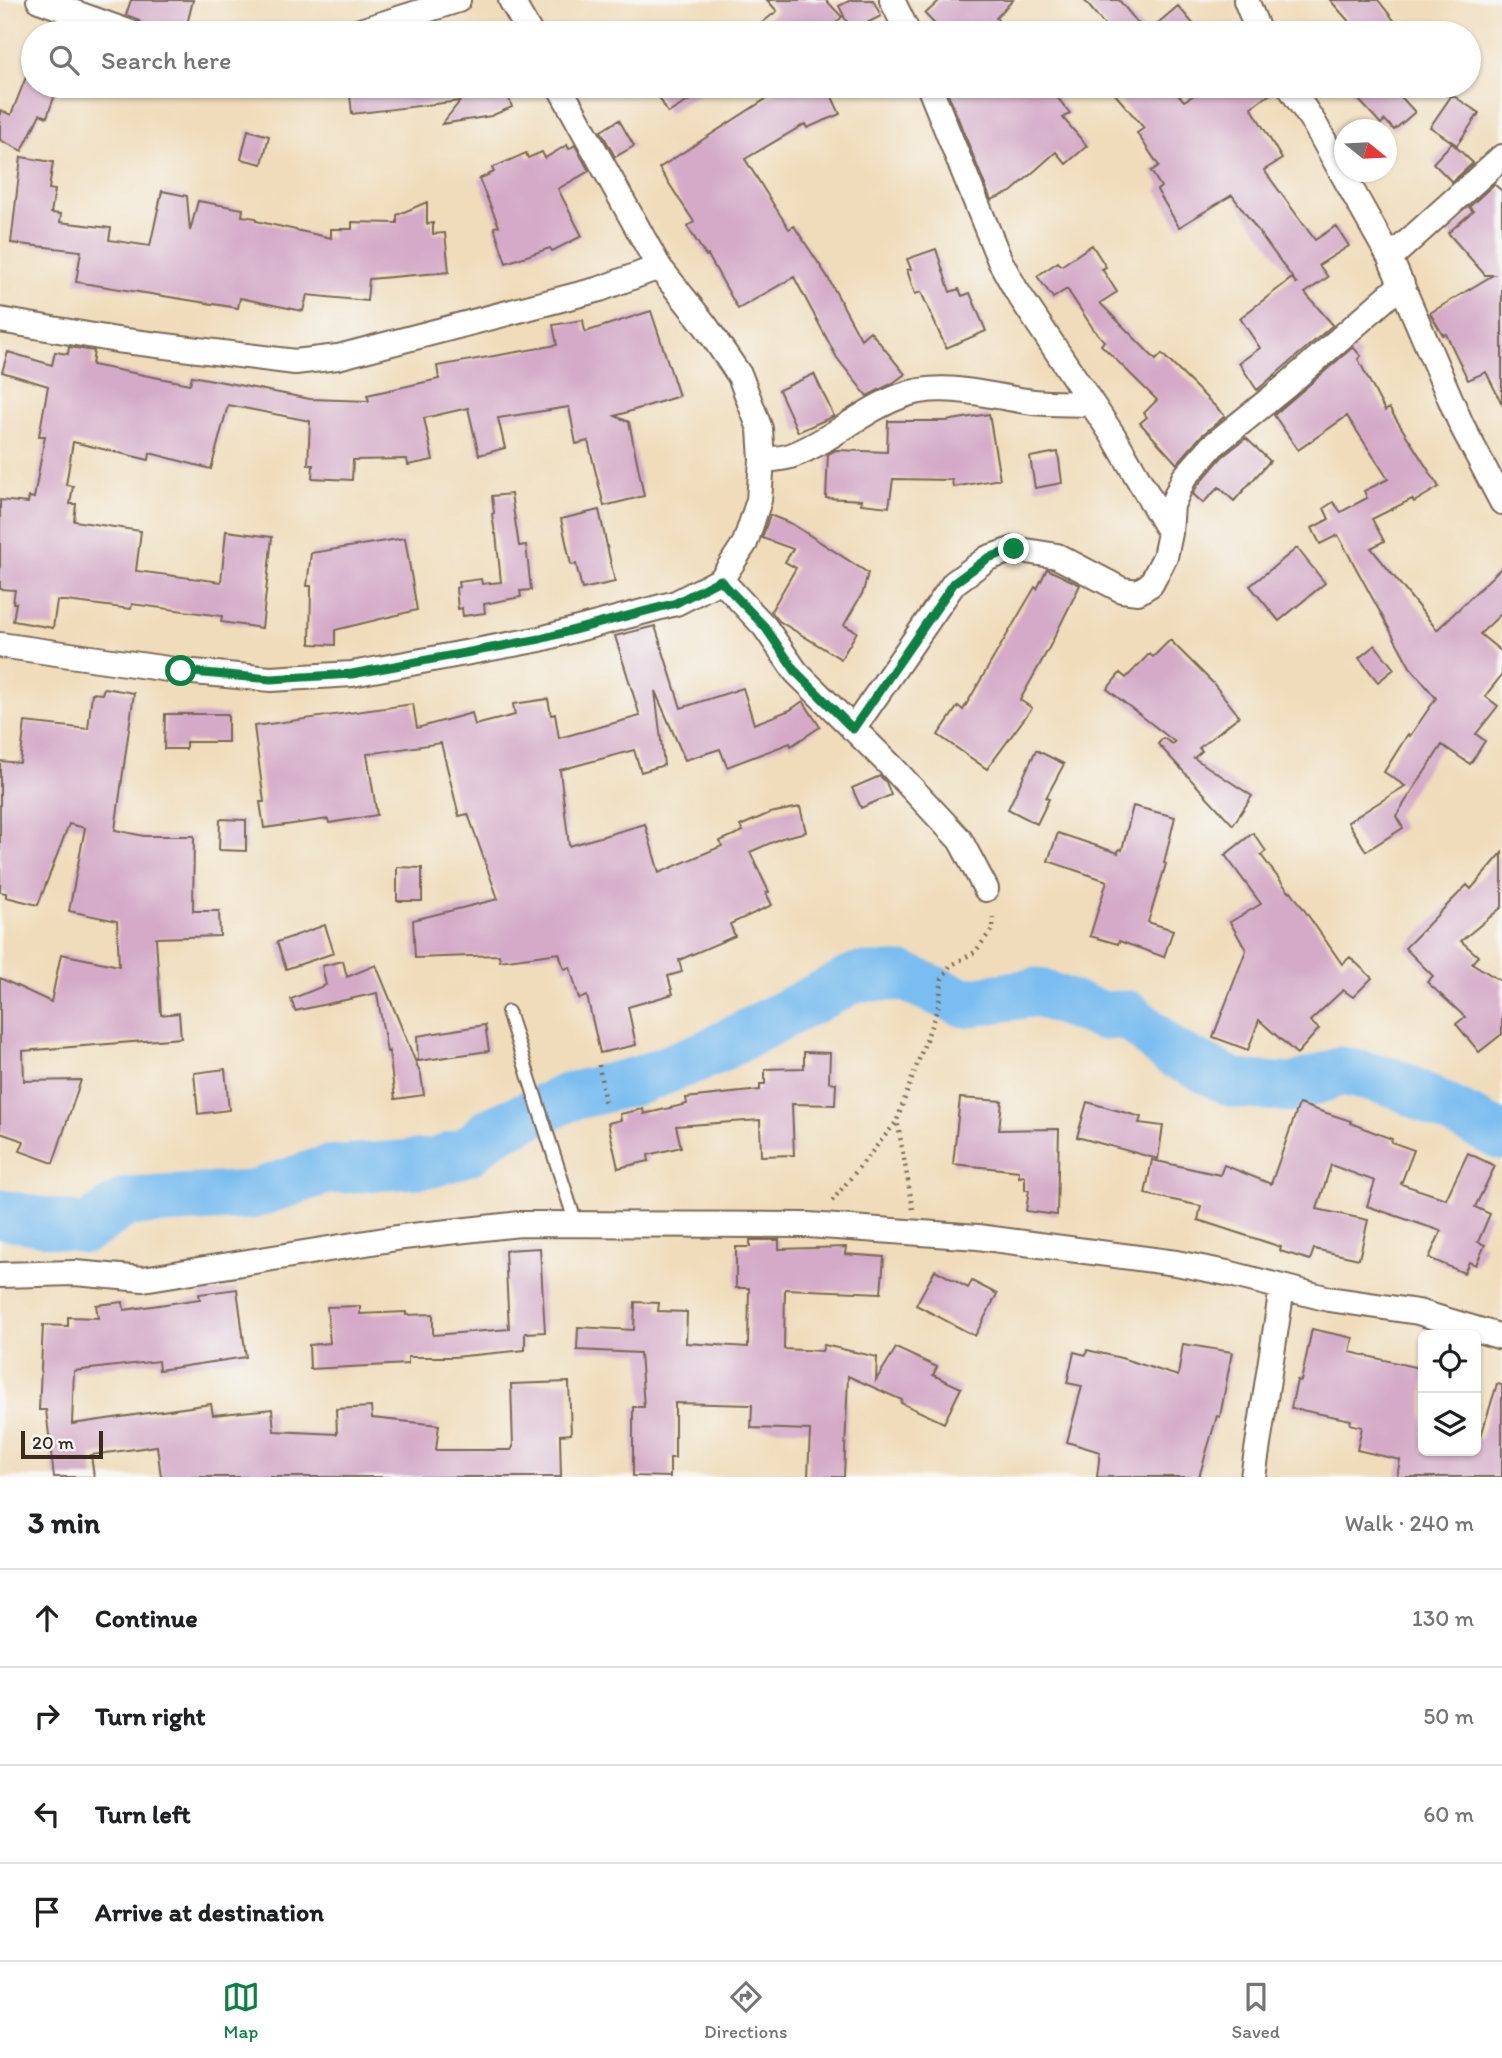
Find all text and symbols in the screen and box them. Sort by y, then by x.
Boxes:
search box [21,21,1481,98]
icon: search [45,41,83,79]
text: Search here [101,44,231,76]
north arrow [1334,119,1397,182]
route end [998,533,1029,564]
route start [165,655,196,686]
map controls [1418,1330,1481,1456]
button: locate [1418,1330,1481,1393]
button: layers [1418,1393,1481,1456]
scale bar [21,1428,103,1460]
text: 20 m [32,1431,74,1454]
text: 3 min [28,1504,100,1541]
text: Walk · 240 m [1344,1509,1474,1537]
icon: ahead [28,1599,66,1637]
text: Continue [95,1602,198,1634]
text: 130 m [1412,1604,1474,1632]
icon: right [28,1697,66,1735]
text: Turn right [95,1700,206,1732]
text: 50 m [1423,1702,1474,1730]
icon: left [28,1795,66,1833]
text: Turn left [95,1798,191,1830]
text: 60 m [1423,1800,1474,1828]
icon: arrive [28,1893,66,1931]
text: Arrive at destination [95,1896,324,1928]
tab: Map [222,1978,260,2043]
tab: Directions [704,1978,788,2043]
tab: Saved [1232,1978,1280,2043]

